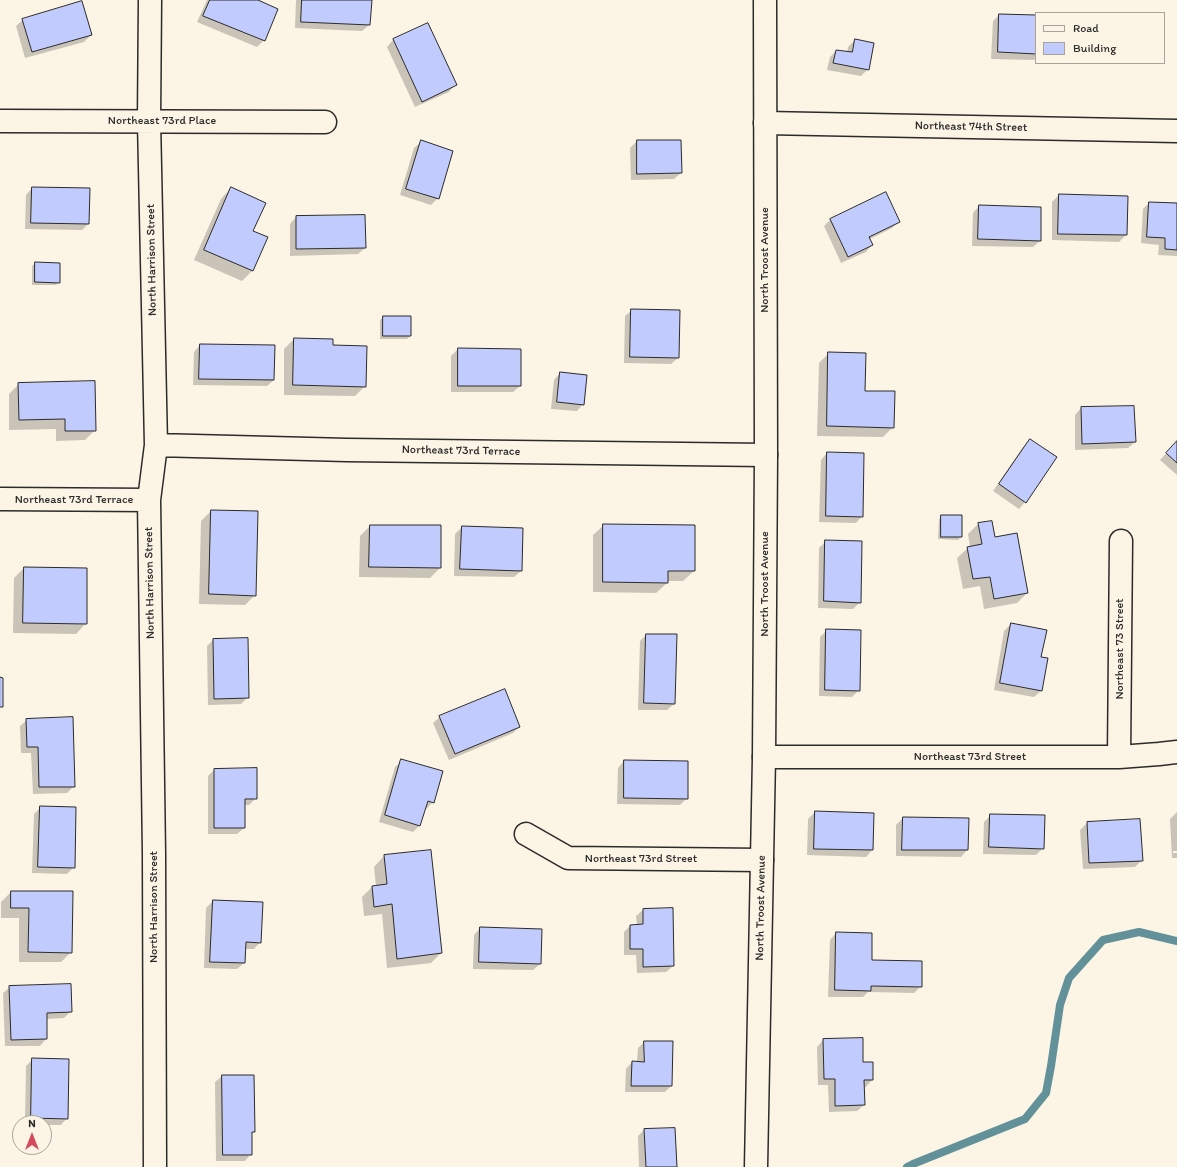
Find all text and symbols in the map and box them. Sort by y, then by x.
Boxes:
legend [1035,12,1165,64]
text: Road [1073,21,1099,35]
text: Building [1073,41,1116,55]
street label: Northeast 73rd Place [108,114,216,128]
street label: Northeast 74th Street [915,119,1027,135]
street label: North Harrison Street [144,204,160,316]
street label: North Troost Avenue [758,207,772,313]
street label: Northeast 73rd Terrace [402,443,520,459]
street label: Northeast 73rd Terrace [15,493,133,507]
street label: North Harrison Street [142,527,158,639]
street label: North Troost Avenue [758,531,772,637]
street label: Northeast 73 Street [1113,598,1127,700]
street label: Northeast 73rd Street [914,750,1026,764]
street label: North Harrison Street [147,851,161,963]
street label: Northeast 73rd Street [585,852,697,866]
street label: North Troost Avenue [753,855,769,961]
north arrow [12,1115,52,1155]
text: N [28,1117,36,1130]

